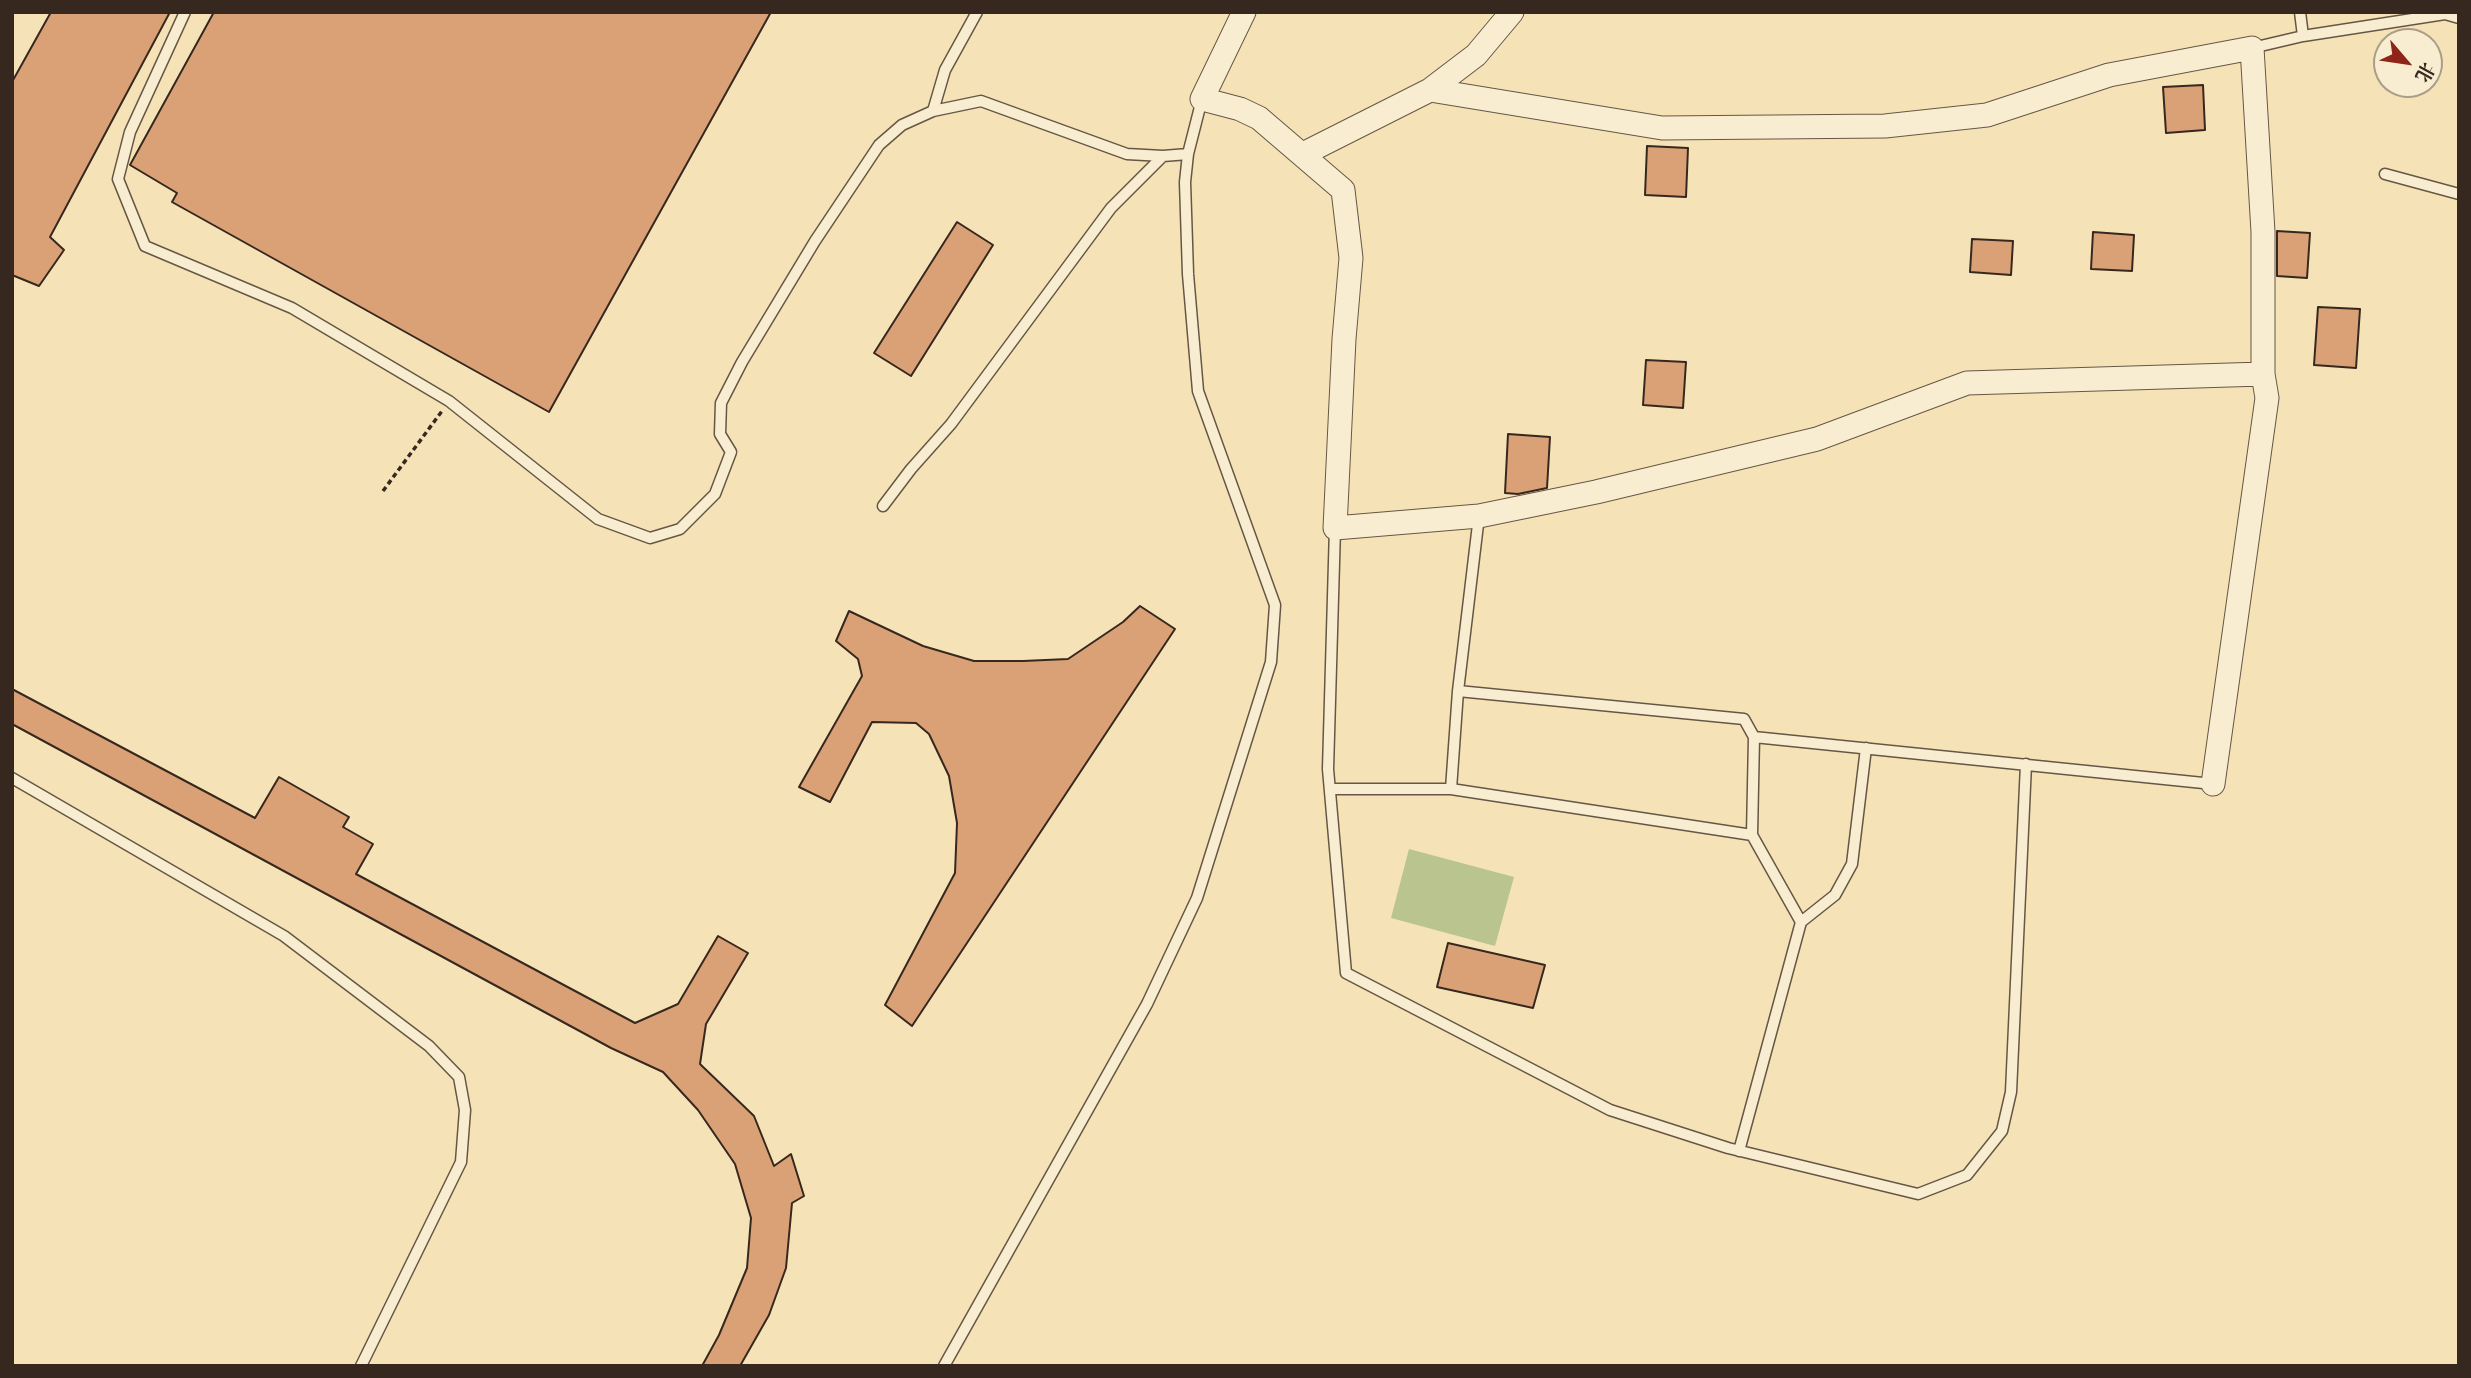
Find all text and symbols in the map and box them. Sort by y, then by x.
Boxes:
north arrow [2373,28,2443,98]
text: 北 [2409,58,2441,87]

